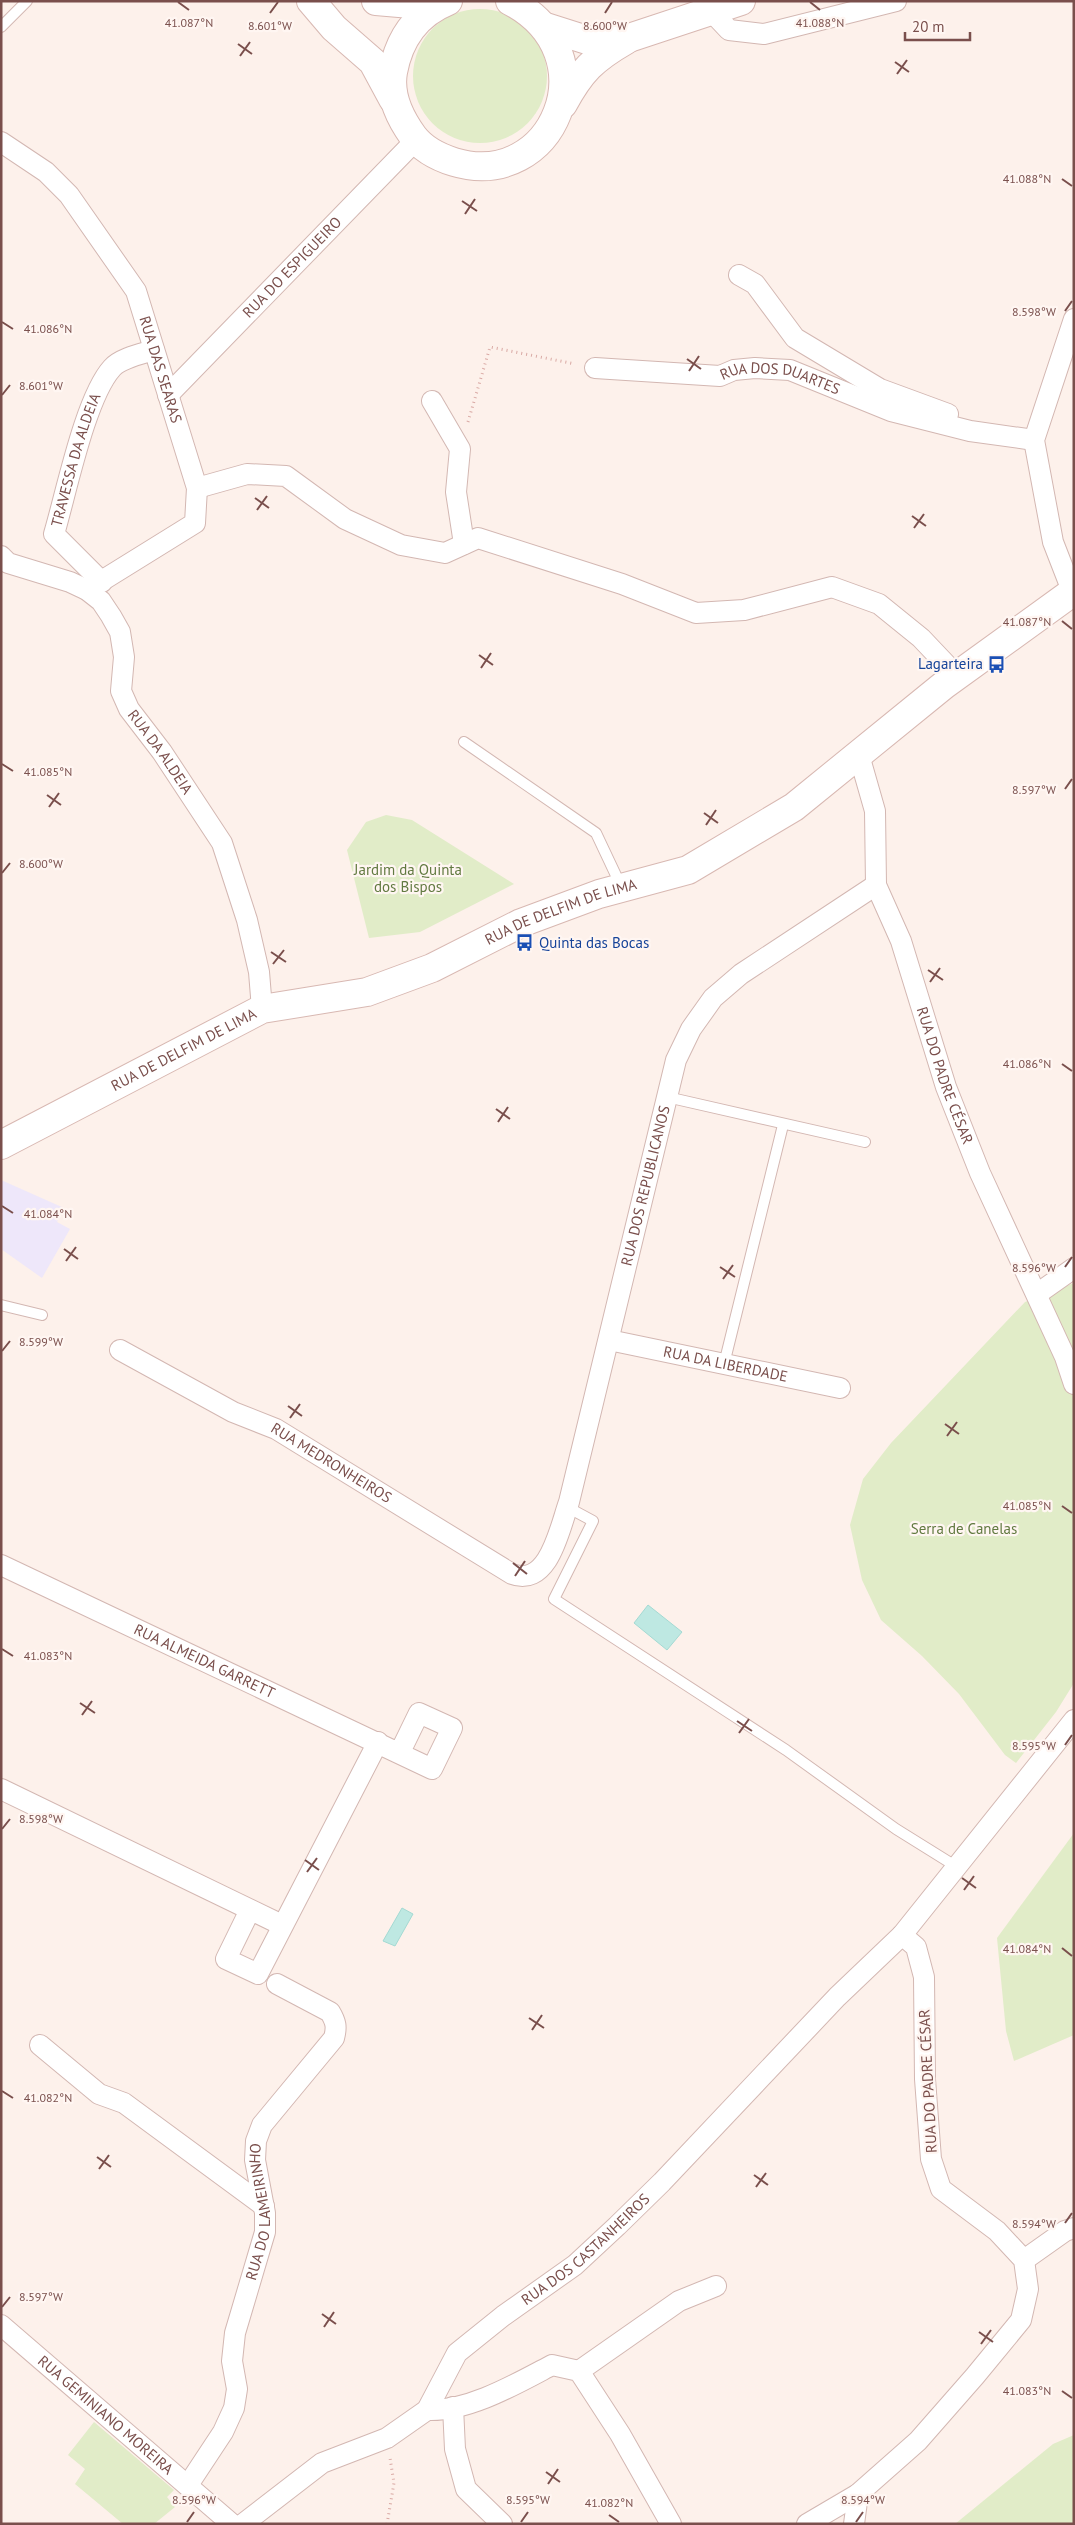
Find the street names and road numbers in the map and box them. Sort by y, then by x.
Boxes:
street label: RUA DO ESPIGUEIRO [238,212,345,322]
street label: RUA DAS SEARAS [135,314,186,425]
street label: RUA DOS DUARTES [717,358,843,398]
street label: TRAVESSA DA ALDEIA [47,390,105,529]
street label: RUA DA ALDEIA [124,706,197,798]
street label: RUA DE DELFIM DE LIMA [481,874,639,949]
street label: RUA DE DELFIM DE LIMA [108,1004,259,1095]
street label: RUA DO PADRE CÉSAR [913,1004,978,1147]
street label: RUA DOS REPUBLICANOS [617,1103,674,1268]
street label: RUA DA LIBERDADE [662,1342,789,1386]
street label: RUA MEDRONHEIROS [268,1418,395,1507]
street label: RUA ALMEIDA GARRETT [131,1619,279,1703]
street label: RUA DO PADRE CÉSAR [914,2008,941,2154]
street label: RUA DO LAMEIRINHO [241,2143,274,2282]
street label: RUA DOS CASTANHEIROS [517,2189,654,2309]
street label: RUA GEMINIANO MOREIRA [34,2351,178,2478]

